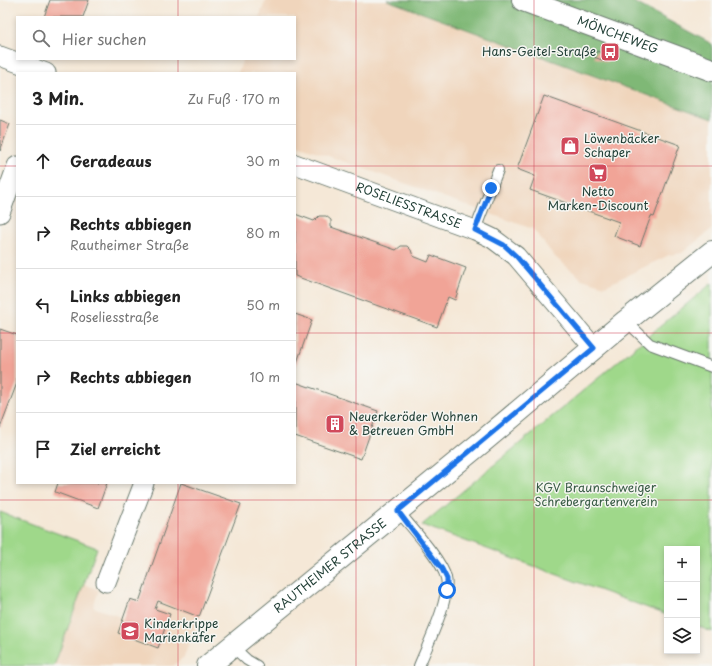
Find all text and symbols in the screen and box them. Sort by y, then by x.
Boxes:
street label: MÖNCHEWEG [575,11,661,57]
search box [16,16,296,60]
icon: search [30,27,52,49]
text: Hier suchen [62,27,147,50]
bus stop icon: Hans-Geitel-Straße [599,41,621,63]
place label: Hans-Geitel-Straße [482,42,596,60]
text: 3 Min. [32,85,84,111]
text: Zu Fuß · 170 m [187,89,280,108]
place label: Löwenbäcker Schaper [584,129,660,161]
shop icon: Löwenbäcker Schaper [559,135,581,157]
text: Geradeaus [70,149,152,172]
icon: ahead [32,150,54,172]
text: 30 m [246,151,280,170]
supermarket icon: Netto Marken-Discount [587,162,609,184]
street label: ROSELIESSTRASSE [353,177,464,232]
route end [482,179,500,197]
place label: Netto Marken-Discount [548,182,648,214]
text: Rechts abbiegen [70,212,191,235]
icon: right [32,222,54,244]
text: 80 m [246,223,280,242]
text: Rautheimer Straße [70,235,189,254]
text: Links abbiegen [70,284,181,307]
icon: left [32,294,54,316]
text: 50 m [246,295,280,314]
text: Roseliesstraße [70,307,159,326]
text: Rechts abbiegen [70,365,191,388]
icon: right [32,366,54,388]
text: 10 m [250,367,280,386]
place label: Neuerkeröder Wohnen & Betreuen GmbH [349,407,478,439]
building icon: Neuerkeröder Wohnen & Betreuen GmbH [324,413,346,435]
text: Ziel erreicht [70,437,161,460]
icon: arrive [32,438,54,460]
park label: KGV Braunschweiger Schrebergartenverein [534,478,658,510]
street label: RAUTHEIMER STRASSE [269,513,390,617]
map controls [664,546,700,654]
button: + [664,546,700,582]
route start [438,581,456,599]
button: − [664,582,700,618]
place label: Kinderkrippe Marienkäfer [144,614,218,646]
button: layers [664,618,700,654]
school or university icon: Kinderkrippe Marienkäfer [119,620,141,642]

